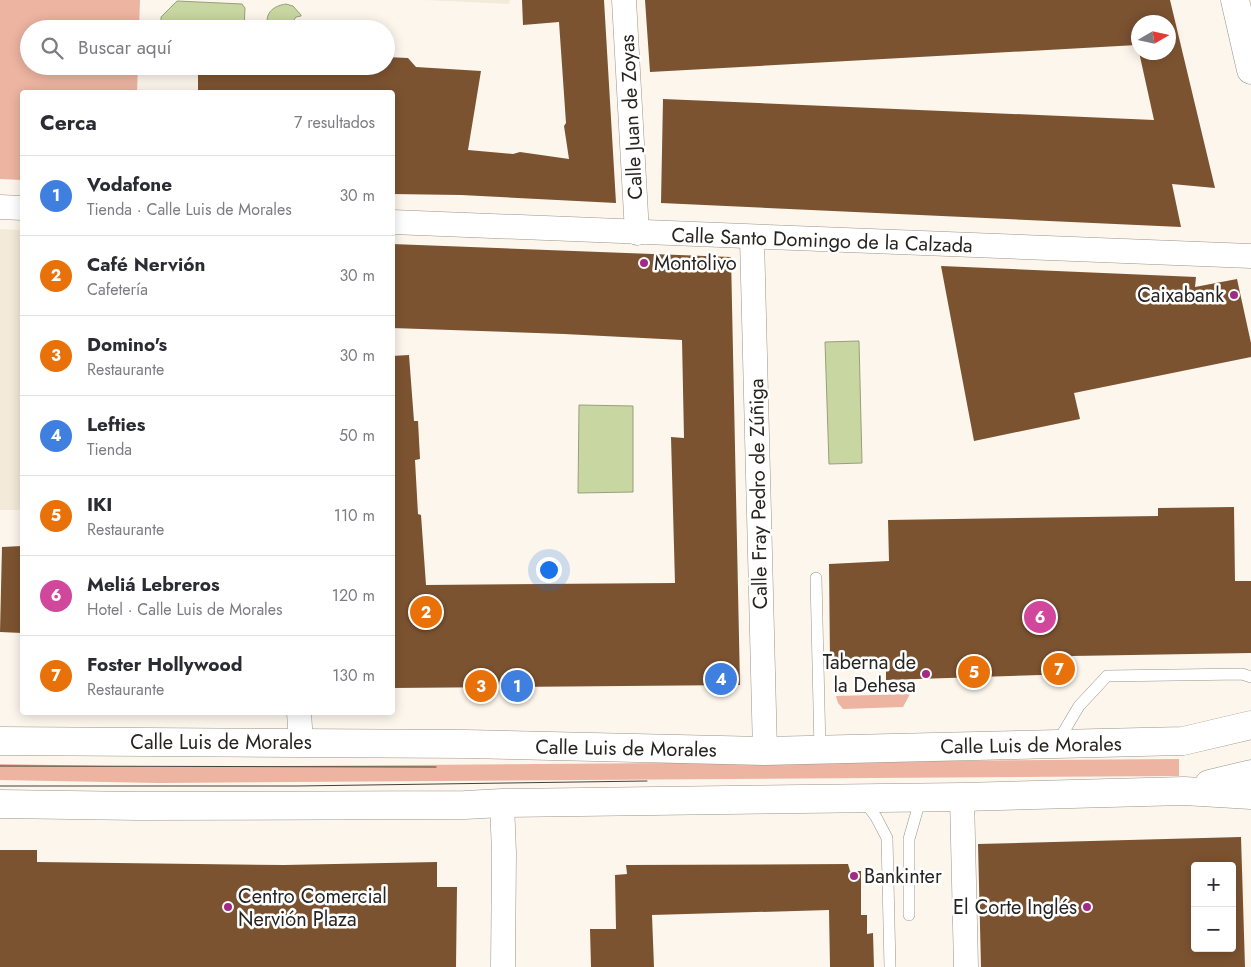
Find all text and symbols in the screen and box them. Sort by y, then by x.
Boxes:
north arrow [1131,15,1176,60]
search box [20,20,395,75]
icon: search [38,34,66,62]
text: Buscar aquí [78,34,172,61]
street label: Calle Juan de Zoyas [613,34,650,200]
text: Cerca [40,108,97,138]
text: 7 resultados [294,111,375,134]
text: Vodafone [87,171,172,198]
text: 1 [52,184,60,207]
text: 30 m [339,184,375,207]
text: Tienda · Calle Luis de Morales [87,198,292,221]
street label: Calle Santo Domingo de la Calzada [671,221,973,260]
place label: Montolivo [654,249,737,278]
text: Café Nervión [87,251,205,278]
marker: Montolivo [638,257,650,269]
text: 2 [51,264,61,287]
text: 30 m [339,264,375,287]
text: Cafetería [87,278,148,301]
place label: Caixabank [1137,281,1224,310]
marker: Caixabank [1228,289,1240,301]
text: Domino's [87,331,167,358]
text: 3 [51,344,61,367]
text: 30 m [339,344,375,367]
text: Restaurante [87,358,164,381]
street label: Calle Fray Pedro de Zúñiga [742,378,775,610]
text: Lefties [87,411,145,438]
text: 4 [50,424,62,447]
text: 50 m [339,424,375,447]
text: Tienda [87,438,132,461]
text: IKI [87,491,112,518]
text: 5 [51,504,61,527]
text: 110 m [334,504,375,527]
text: Restaurante [87,518,164,541]
your location [536,557,562,583]
text: Meliá Lebreros [87,571,220,598]
text: 6 [51,584,61,607]
text: 120 m [332,584,375,607]
pin: 2 [410,593,442,631]
text: Hotel · Calle Luis de Morales [87,598,283,621]
pin: 6 [1024,598,1056,636]
place label: Taberna de la Dehesa [823,648,916,700]
pin: 7 [1043,650,1075,688]
text: Foster Hollywood [87,651,242,678]
pin: 5 [958,653,990,691]
pin: 4 [705,660,737,698]
text: 7 [51,664,61,687]
text: 130 m [332,664,375,687]
pin: 3 [465,667,497,705]
pin: 1 [501,667,533,705]
marker: Taberna de la Dehesa [920,668,932,680]
text: Restaurante [87,678,164,701]
street label: Calle Luis de Morales [130,728,312,757]
street label: Calle Luis de Morales [940,729,1122,762]
street label: Calle Luis de Morales [535,732,717,765]
place label: Bankinter [864,862,942,891]
map controls [1191,862,1236,952]
button: + [1191,862,1236,907]
marker: Bankinter [848,870,860,882]
place label: Centro Comercial Nervión Plaza [238,882,387,934]
place label: El Corte Inglés [953,893,1077,922]
marker: Centro Comercial Nervión Plaza [222,901,234,913]
marker: El Corte Inglés [1081,901,1093,913]
button: − [1191,907,1236,952]

